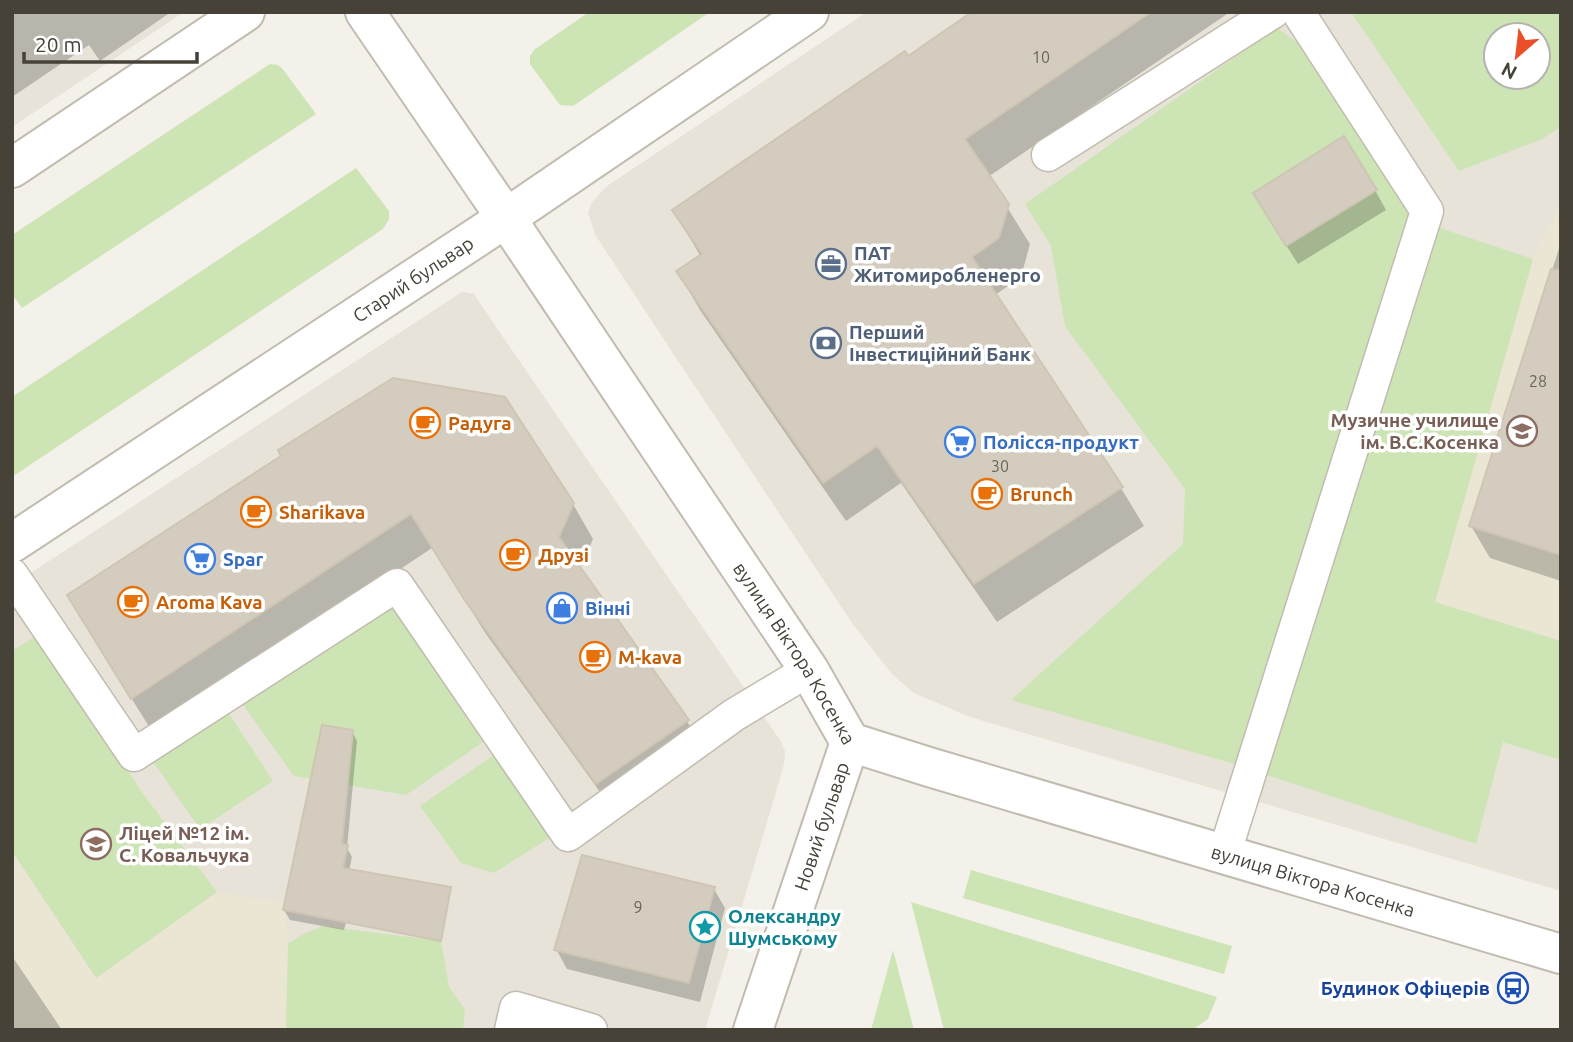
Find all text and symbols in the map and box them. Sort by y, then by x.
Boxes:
scale bar [24,21,198,65]
north arrow [1482,21,1552,91]
text: 20 m [35,32,82,56]
house number: 10 [1032,48,1050,66]
text: N [1498,58,1520,84]
street label: Старий бульвар [349,232,477,327]
place label: ПАТ Житомиробленерго [854,242,1041,286]
office icon: ПАТ Житомиробленерго [814,247,848,281]
place label: Перший Інвестиційний Банк [849,321,1031,365]
bank icon: Перший Інвестиційний Банк [809,326,843,360]
house number: 28 [1529,372,1547,390]
cafe icon: Радуга [408,406,442,440]
place label: Музичне училище ім. В.С.Косенка [1330,409,1499,453]
place label: Радуга [448,412,512,434]
school or university icon: Музичне училище ім. В.С.Косенка [1505,414,1539,448]
supermarket icon: Полісся-продукт [943,425,977,459]
place label: Полісся-продукт [983,431,1139,453]
house number: 30 [991,457,1009,475]
cafe icon: Brunch [970,477,1004,511]
place label: Brunch [1010,483,1073,505]
cafe icon: Sharikava [239,495,273,529]
place label: Sharikava [279,501,365,523]
cafe icon: Друзі [498,538,532,572]
supermarket icon: Spar [183,542,217,576]
place label: Друзі [538,544,589,566]
place label: Spar [223,548,263,570]
street label: вулиця Віктора Косенка [729,558,860,748]
cafe icon: Aroma Kava [116,585,150,619]
place label: Aroma Kava [156,591,263,613]
shop icon: Вінні [545,591,579,625]
place label: Вінні [585,597,631,619]
cafe icon: М-kava [578,640,612,674]
place label: М-kava [618,646,682,668]
street label: Новий бульвар [790,759,853,893]
place label: Ліцей №12 ім. С. Ковальчука [119,822,250,866]
school or university icon: Ліцей №12 ім. С. Ковальчука [79,827,113,861]
street label: вулиця Віктора Косенка [1209,840,1417,921]
house number: 9 [633,898,643,916]
place label: Олександру Шумському [728,905,841,949]
place icon: Олександру Шумському [688,910,722,944]
bus stop icon: Будинок Офіцерів [1496,971,1530,1005]
place label: Будинок Офіцерів [1321,977,1490,999]

